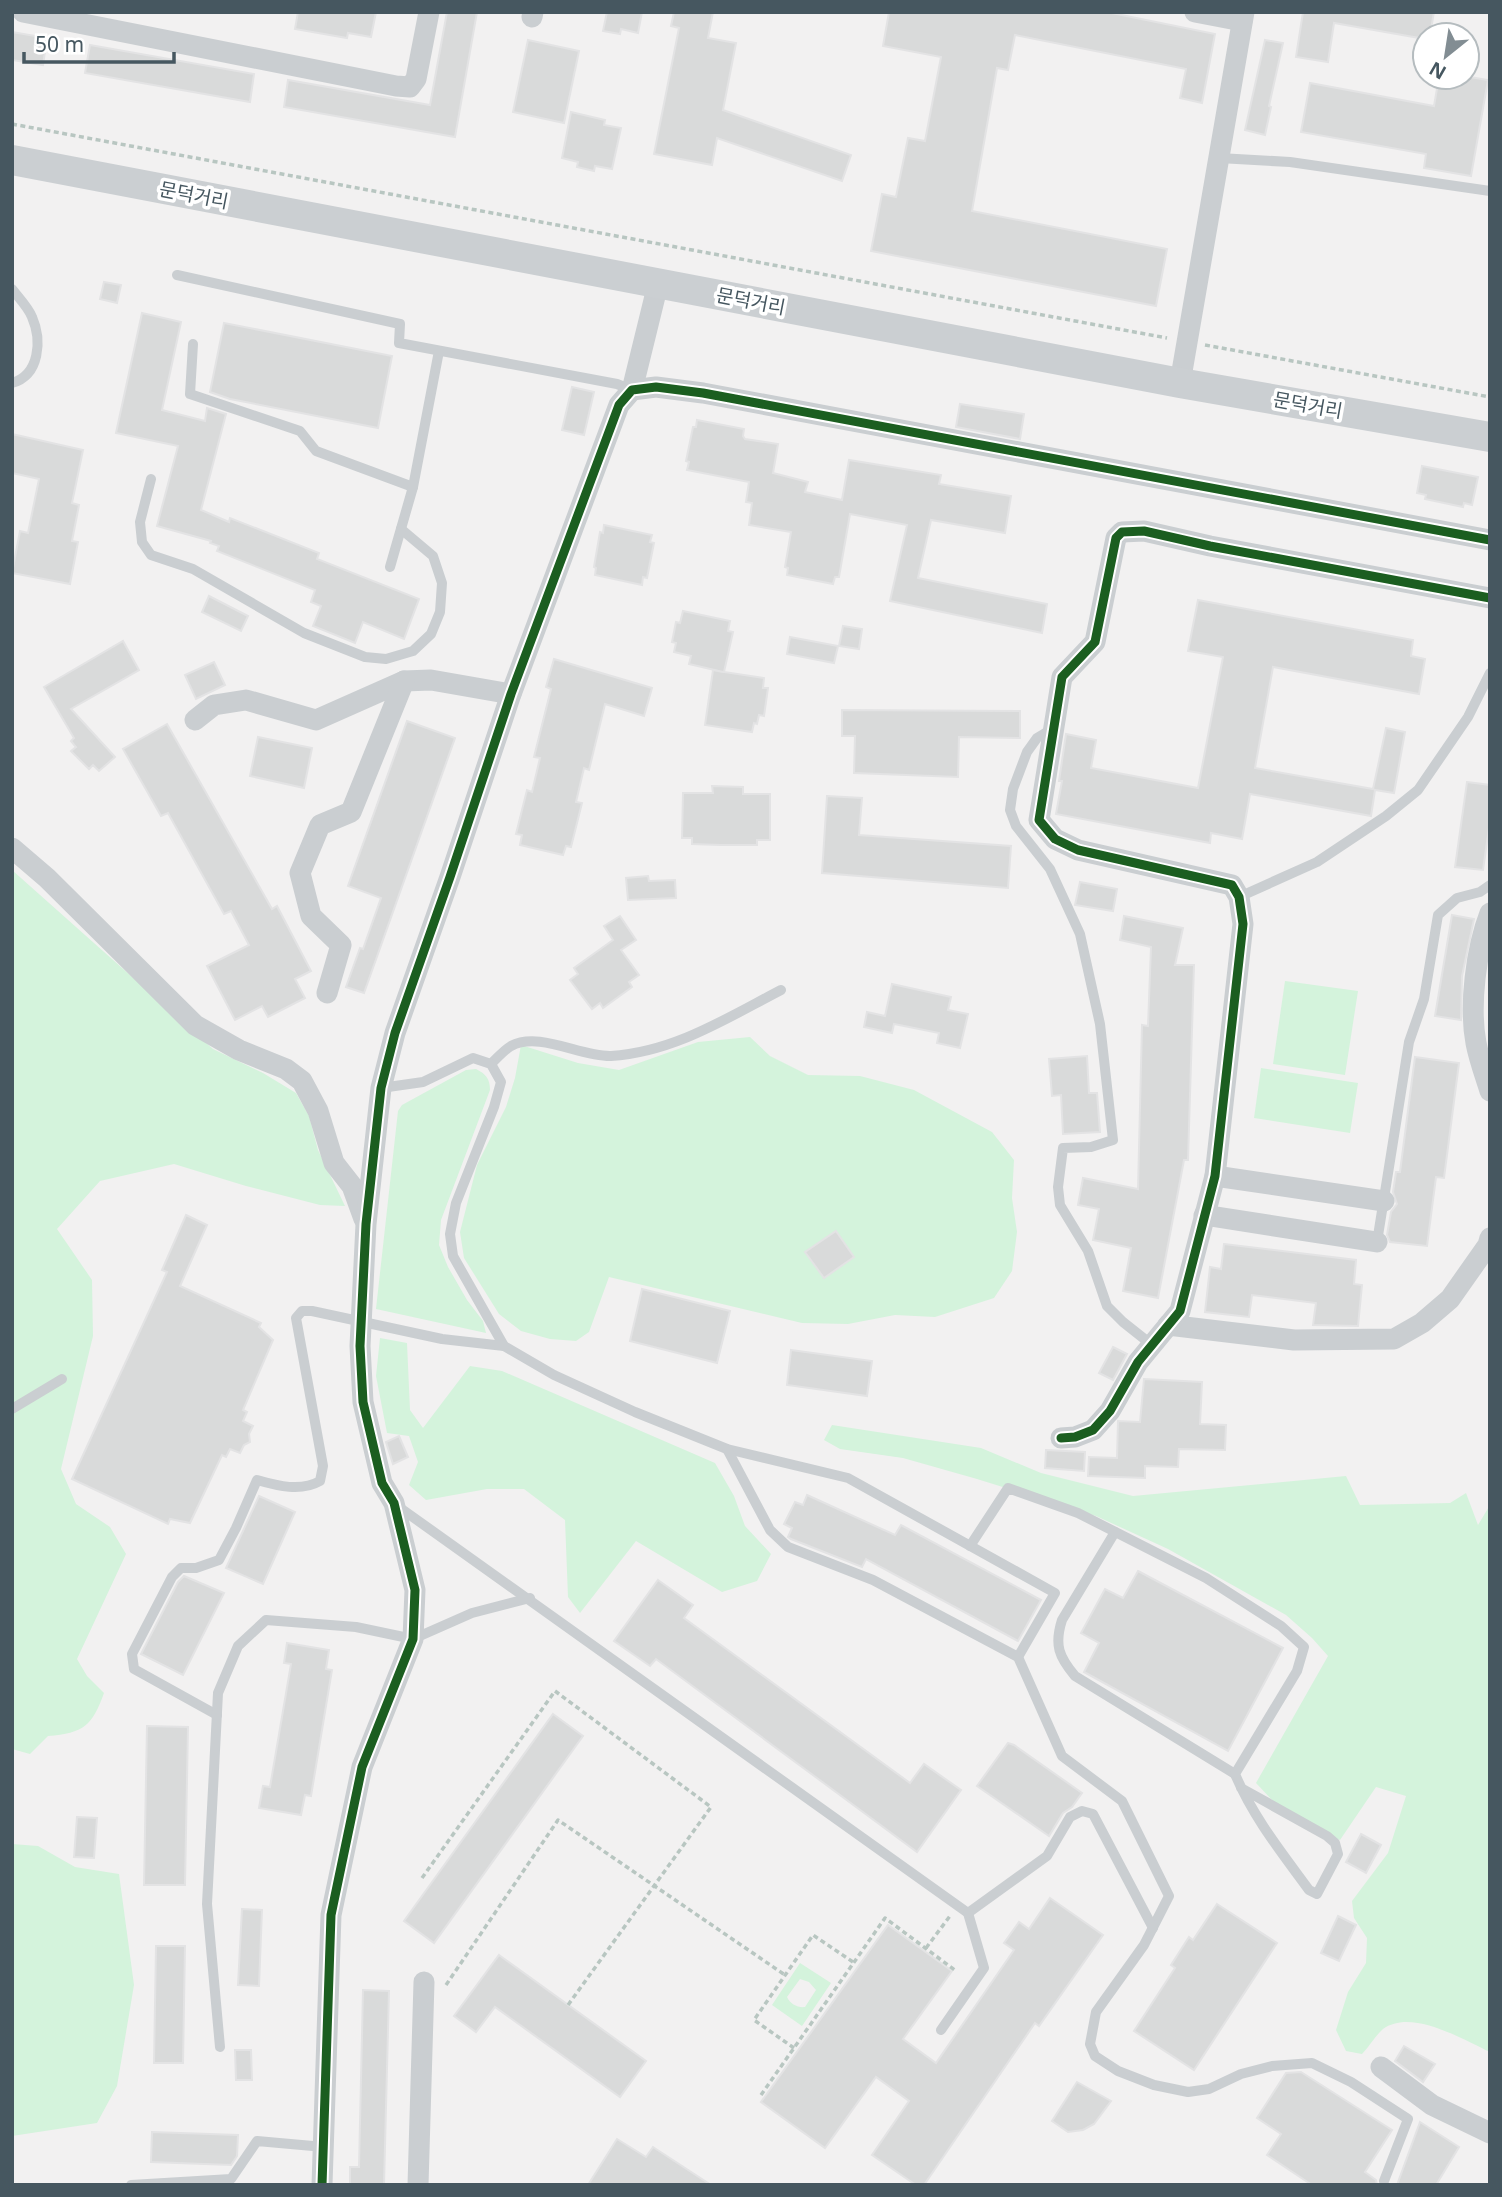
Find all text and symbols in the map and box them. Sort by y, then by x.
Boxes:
scale bar [24,21,175,65]
north arrow [1411,21,1481,91]
text: 50 m [35,30,84,58]
text: N [1424,56,1451,86]
street label: 문덕거리 [157,176,231,214]
street label: 문덕거리 [714,282,788,320]
street label: 문덕거리 [1271,386,1345,424]

